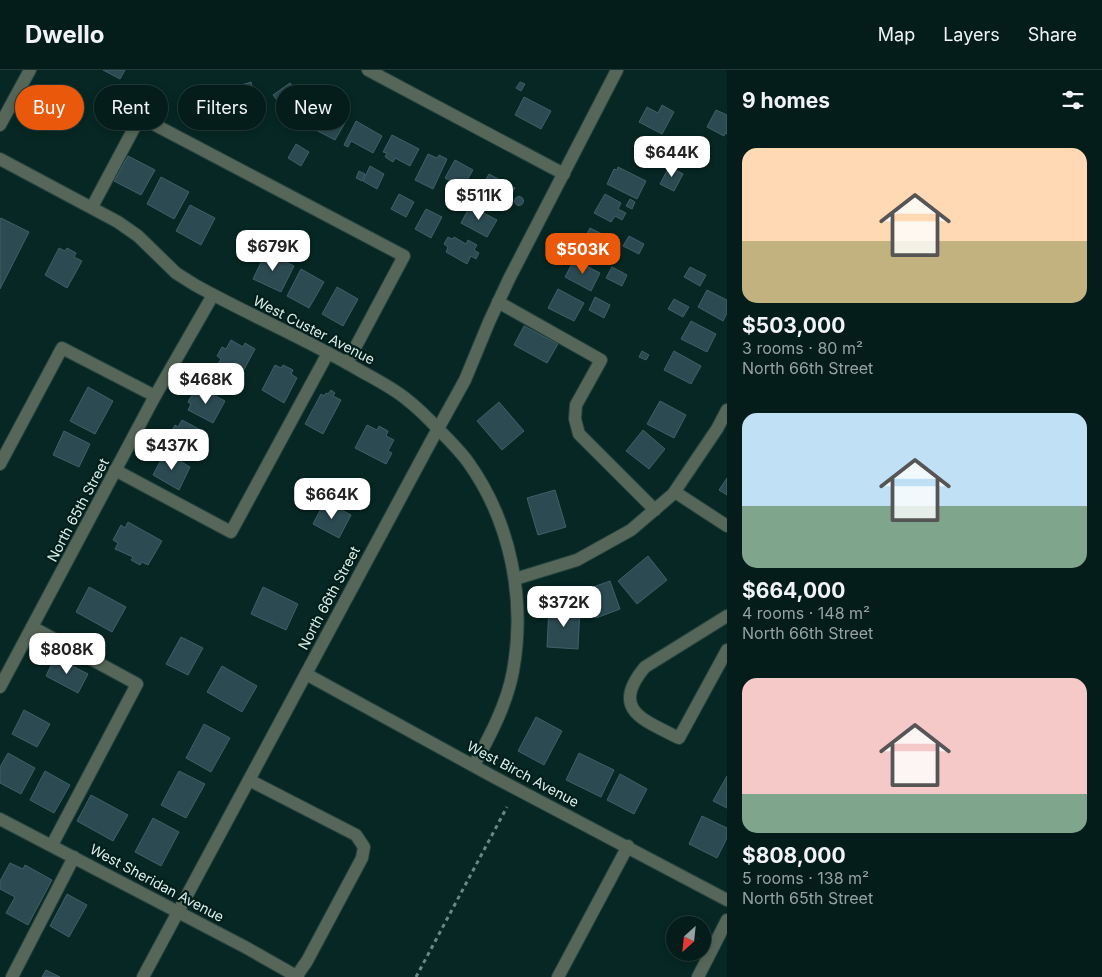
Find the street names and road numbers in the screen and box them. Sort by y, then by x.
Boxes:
street label: West Custer Avenue [251,292,378,368]
street label: North 65th Street [43,455,112,564]
street label: North 66th Street [294,543,363,652]
street label: West Birch Avenue [464,737,582,810]
street label: West Sheridan Avenue [87,840,227,925]

